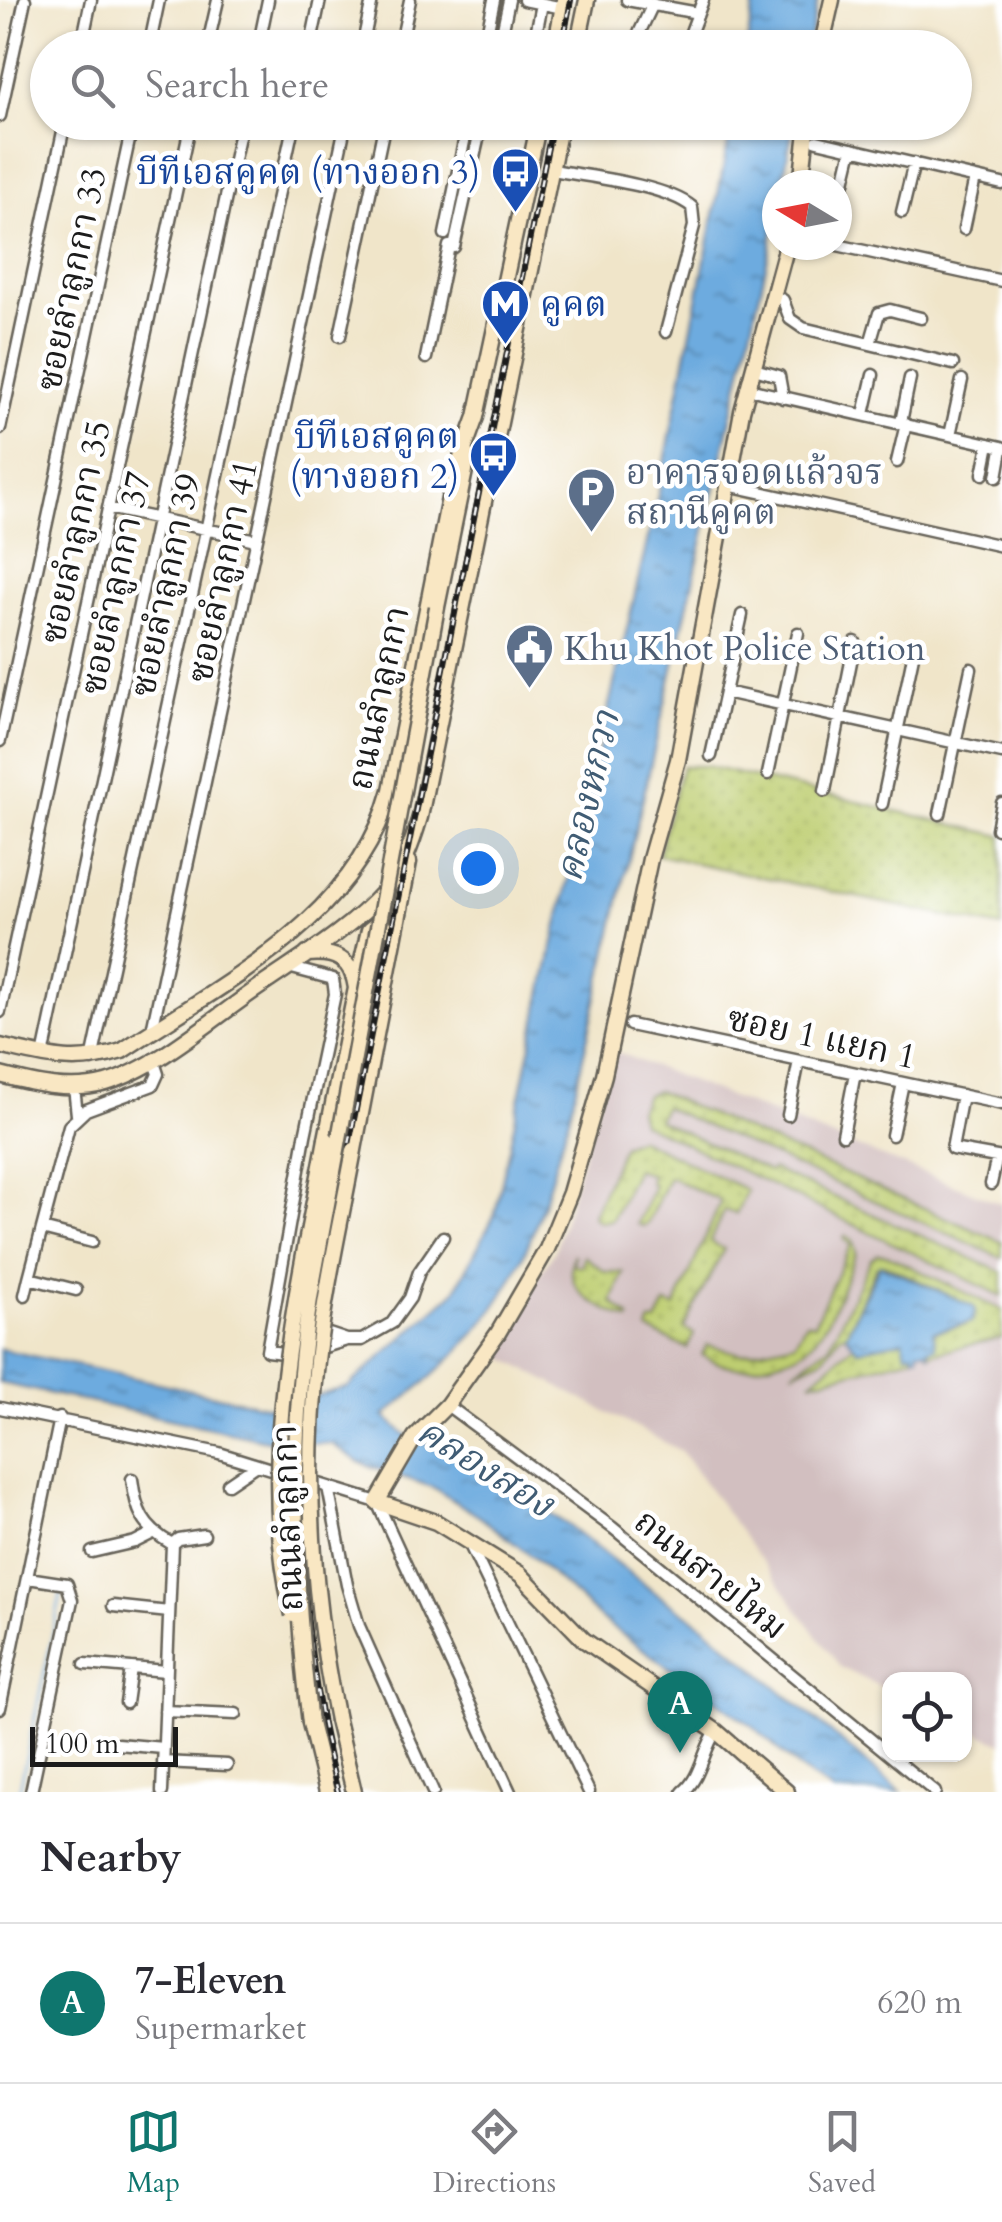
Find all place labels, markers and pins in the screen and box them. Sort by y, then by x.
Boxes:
bus stop icon: บีทีเอสคูคต (ทางออก 3) [489,146,541,214]
place label: บีทีเอสคูคต (ทางออก 3) [136,149,480,197]
metro station icon: คูคต [479,278,531,346]
place label: คูคต [540,281,607,329]
place label: บีทีเอสคูคต (ทางออก 2) [290,413,459,501]
bus stop icon: บีทีเอสคูคต (ทางออก 2) [468,430,520,498]
place label: อาคารจอดแล้วจร สถานีคูคต [626,449,882,537]
parking icon: อาคารจอดแล้วจร สถานีคูคต [565,466,617,534]
public building icon: Khu Khot Police Station [503,622,555,690]
place label: Khu Khot Police Station [564,625,926,673]
pin: A [648,1670,712,1753]

